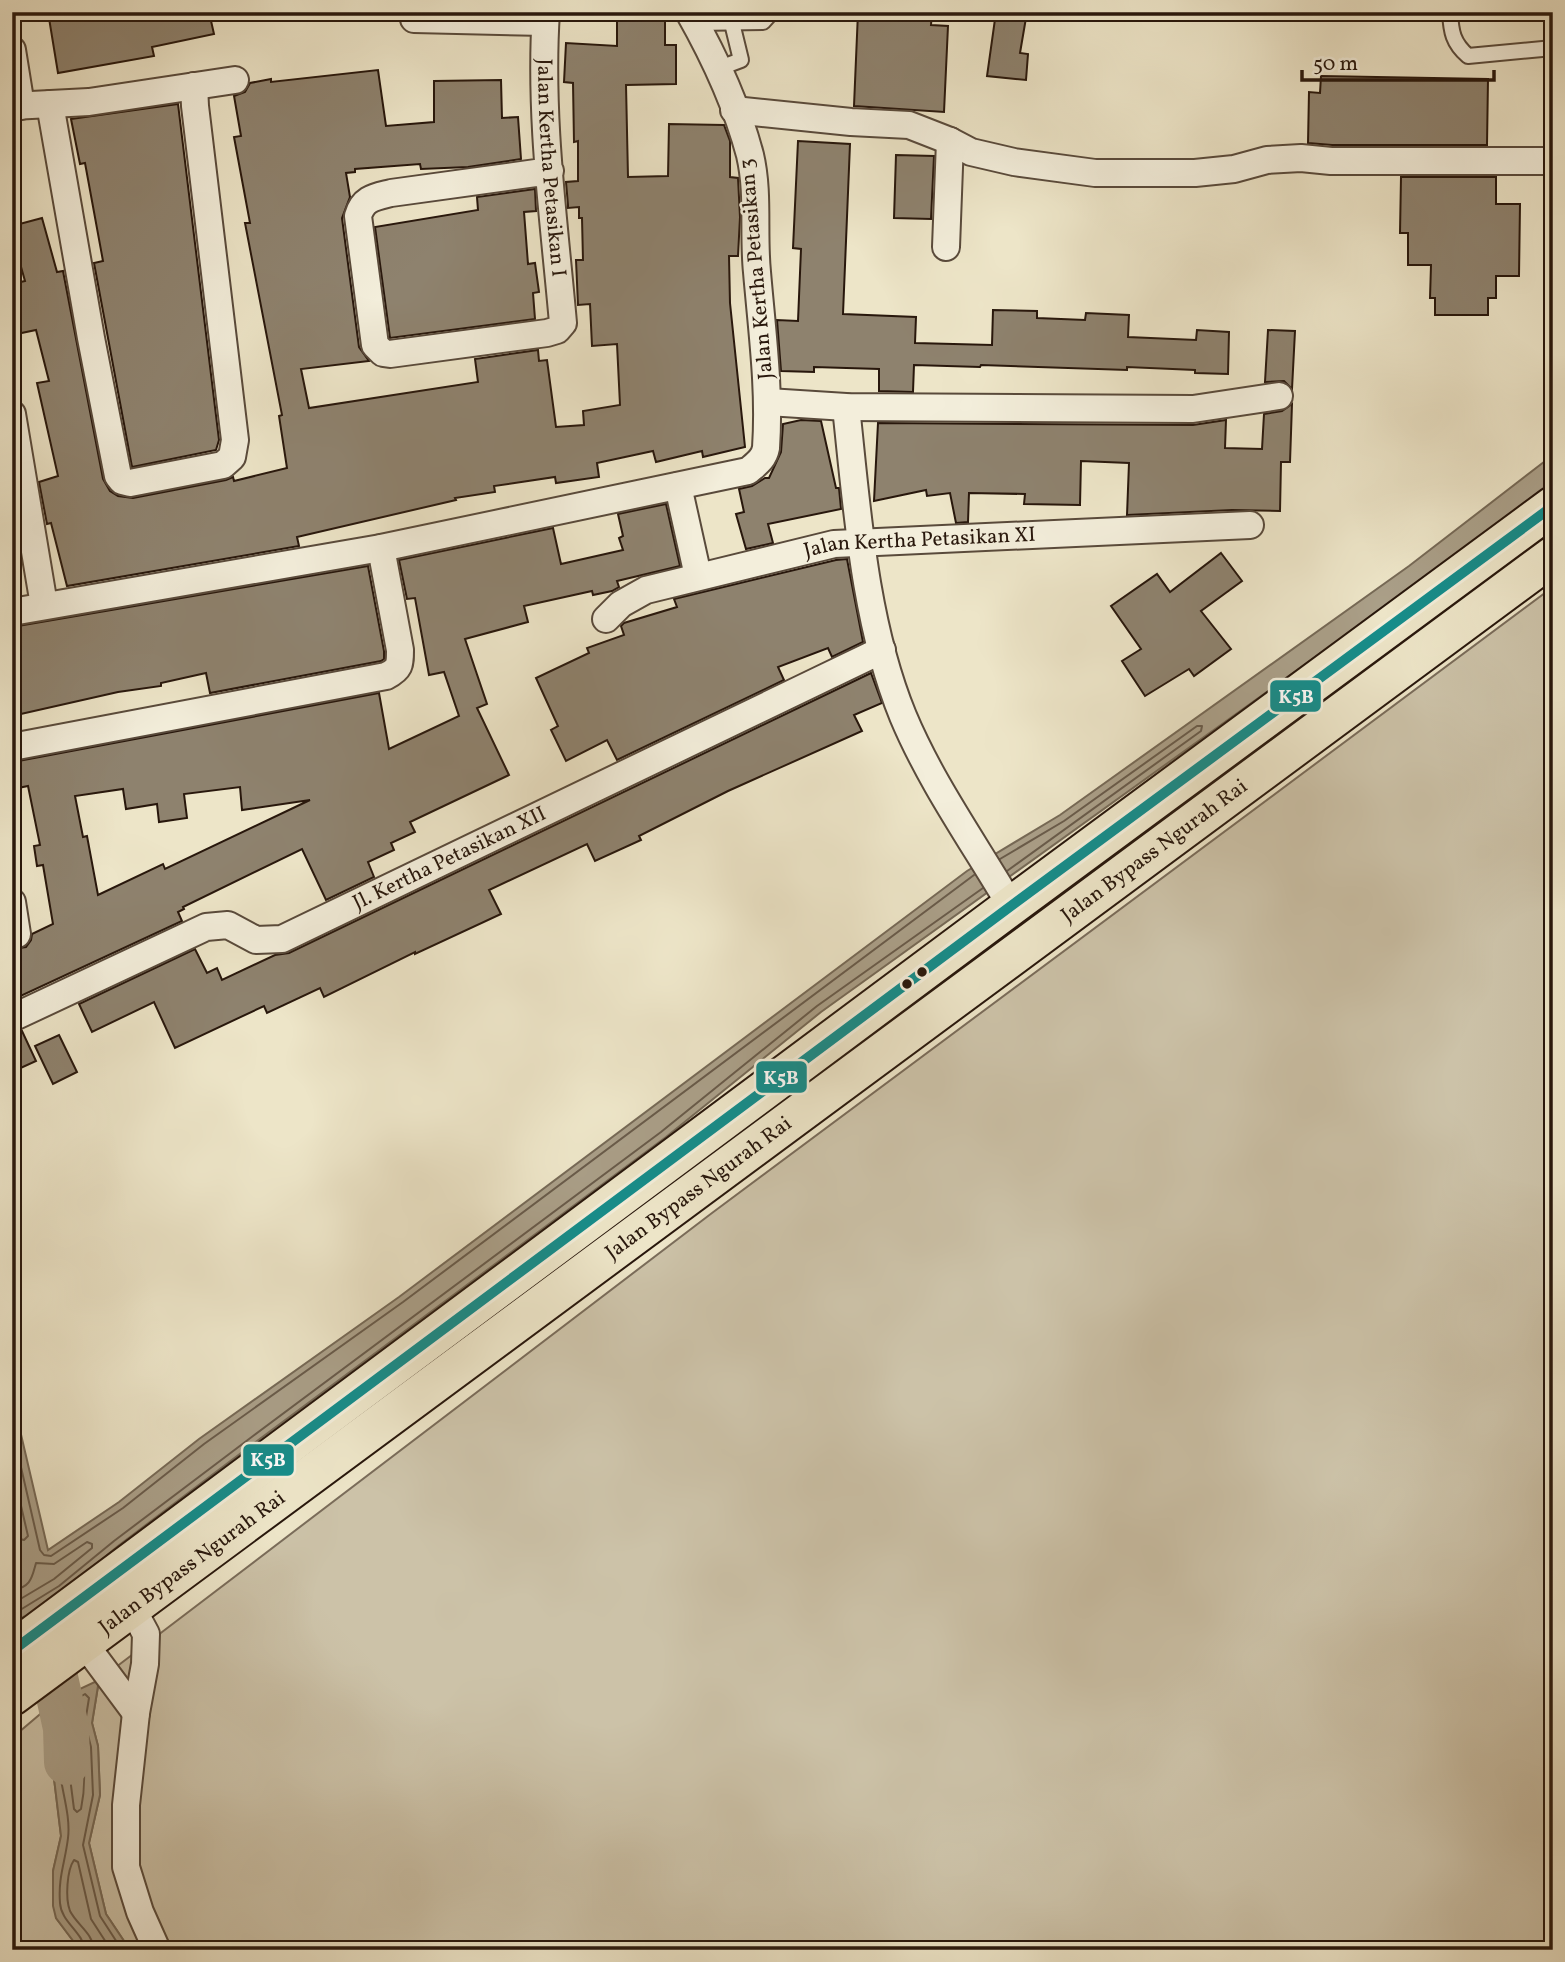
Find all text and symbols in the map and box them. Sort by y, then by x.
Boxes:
scale bar [1302,38,1495,82]
text: 50 m [1313,50,1358,79]
street label: Jalan Kertha Petasikan I [530,59,573,278]
street label: Jalan Kertha Petasikan 3 [733,157,781,381]
street label: Jalan Kertha Petasikan XI [801,520,1036,565]
line badge: K5B [1269,679,1322,713]
text: K5B [1278,685,1314,711]
street label: Jalan Bypass Ngurah Rai [1055,772,1254,930]
street label: Jl. Kertha Petasikan XII [348,799,551,917]
unlabelled marker [915,965,929,979]
unlabelled marker [900,977,914,991]
line badge: K5B [755,1060,808,1094]
text: K5B [763,1066,799,1092]
street label: Jalan Bypass Ngurah Rai [599,1109,798,1267]
line badge: K5B [242,1443,295,1477]
text: K5B [250,1448,286,1474]
street label: Jalan Bypass Ngurah Rai [93,1484,291,1641]

